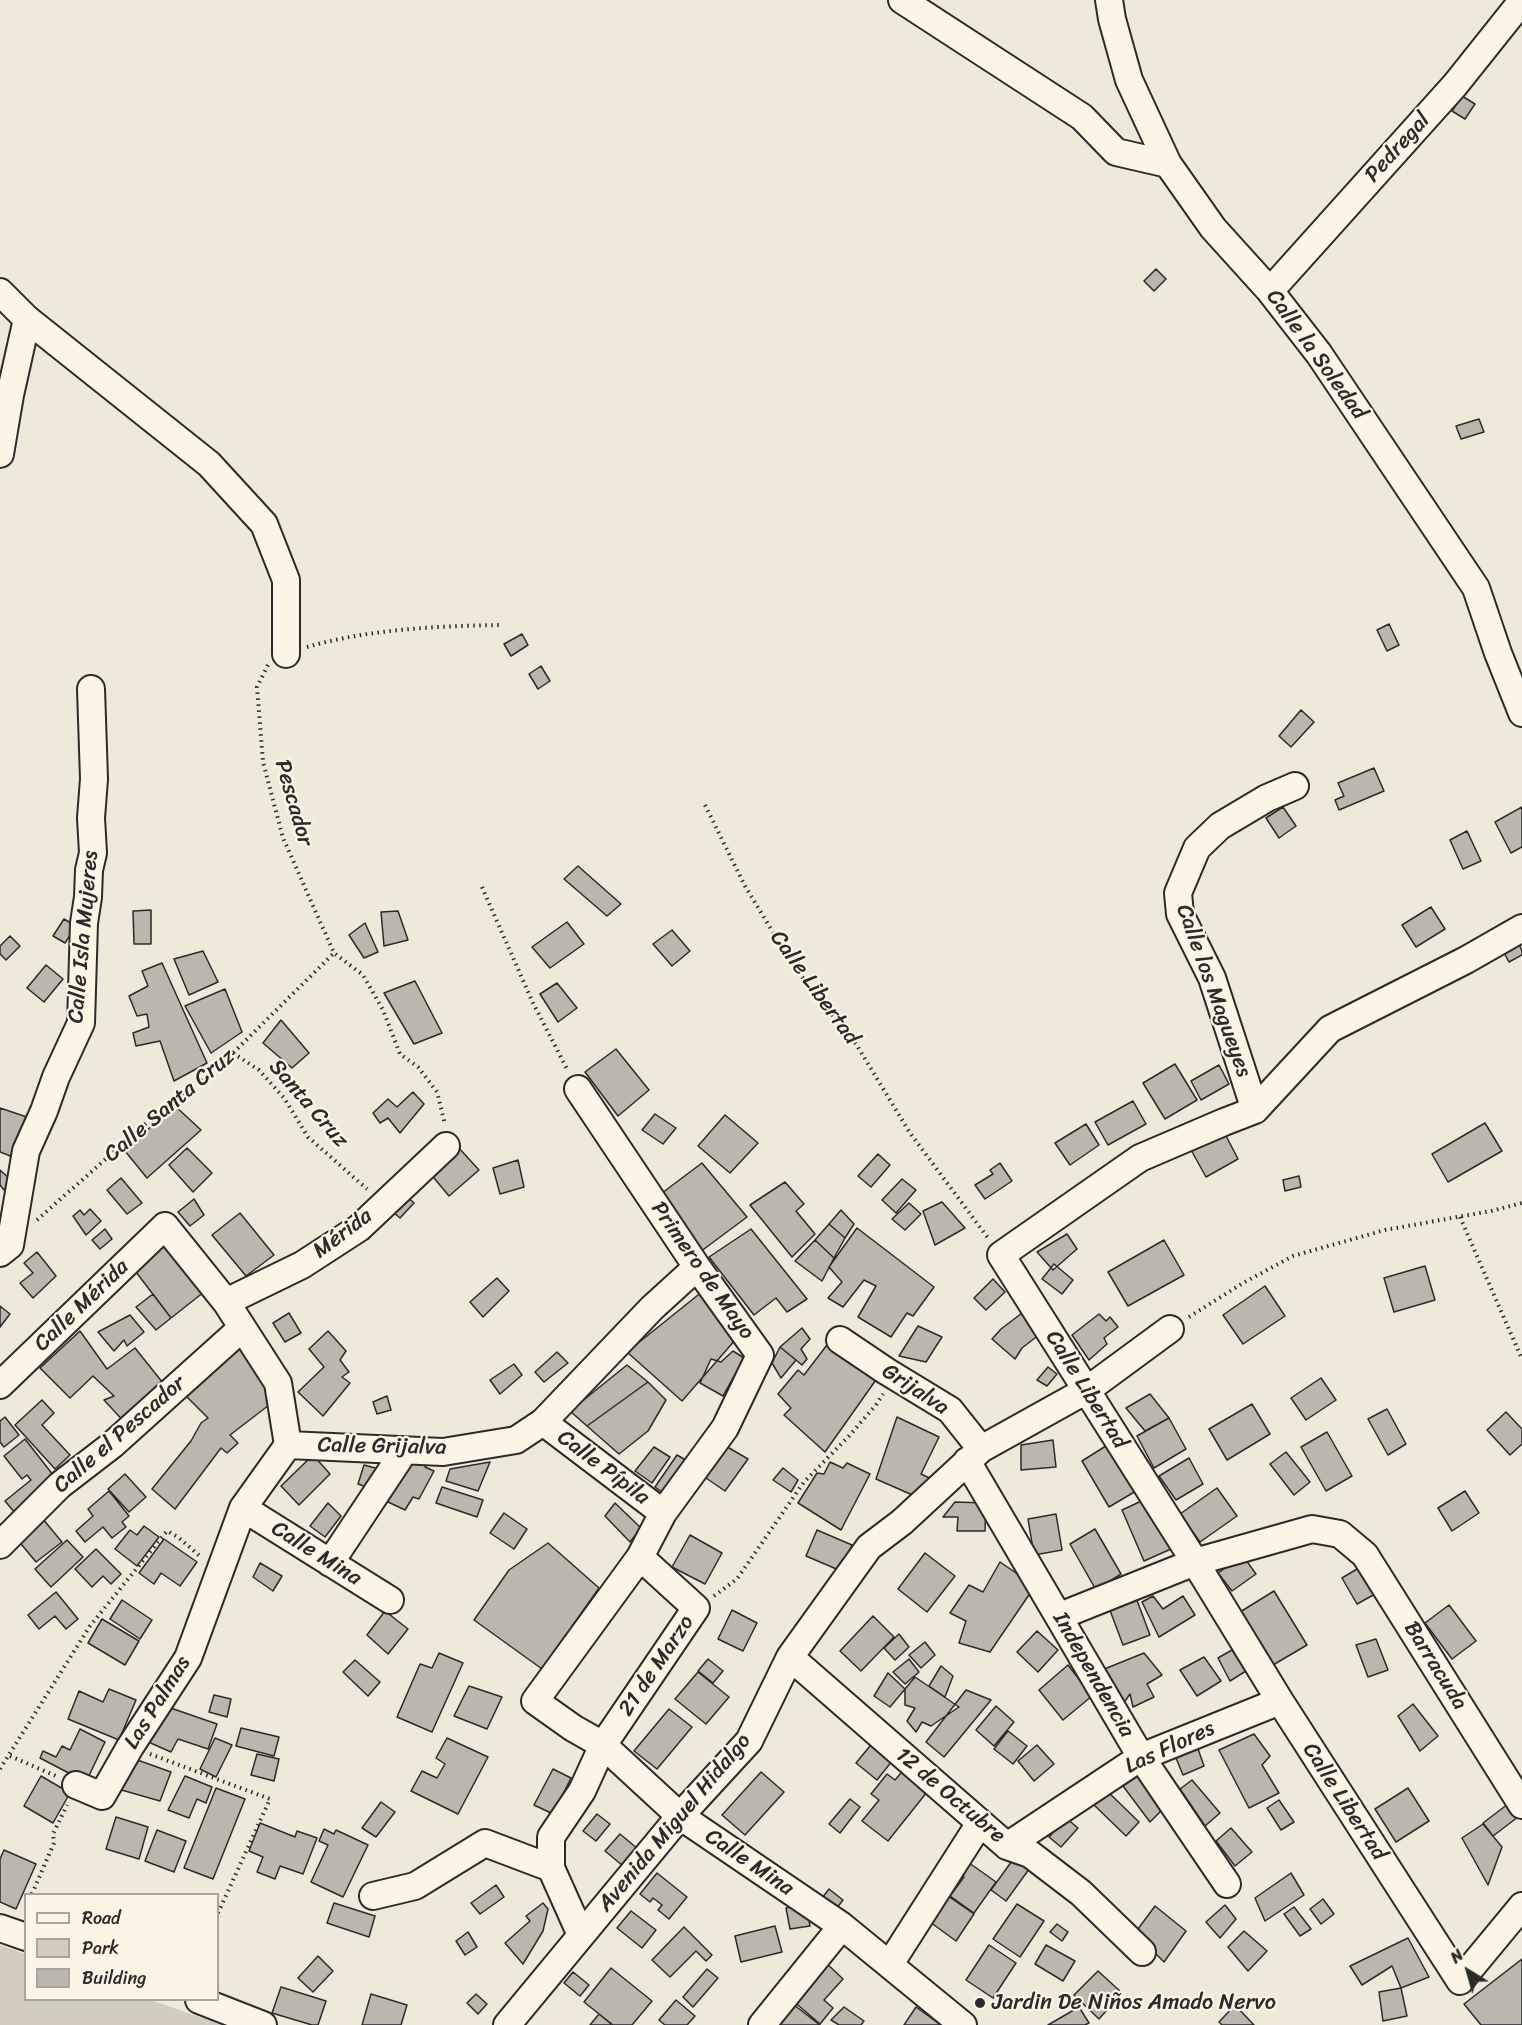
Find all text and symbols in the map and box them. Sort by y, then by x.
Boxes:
street label: Pedregal [1360,108,1436,188]
street label: Calle la Soledad [1260,285,1372,425]
street label: Pescador [268,757,318,849]
street label: Calle Isla Mujeres [63,850,105,1024]
street label: Calle los Magueyes [1169,901,1257,1081]
street label: Calle Libertad [764,926,864,1050]
street label: Calle Santa Cruz [99,1044,241,1168]
street label: Santa Cruz [263,1055,353,1153]
street label: Primero de Mayo [645,1197,759,1345]
street label: Mérida [308,1203,378,1265]
street label: Calle Mérida [29,1254,135,1358]
street label: Calle Libertad [1039,1326,1133,1454]
street label: Grijalva [877,1359,953,1421]
street label: Calle el Pescador [49,1371,191,1499]
street label: Calle Pípila [552,1425,654,1511]
street label: Calle Grijalva [317,1433,447,1461]
street label: Calle Mina [266,1516,366,1592]
street label: Independencia [1046,1608,1140,1742]
street label: 21 de Marzo [614,1610,700,1722]
street label: Barracuda [1397,1617,1473,1715]
street label: Las Palmas [119,1652,197,1754]
street label: Las Flores [1121,1716,1219,1780]
street label: Avenida Miguel Hidalgo [593,1729,757,1917]
street label: Calle Libertad [1296,1738,1392,1866]
street label: 12 de Octubre [890,1742,1010,1850]
street label: Calle Mina [700,1824,798,1902]
legend [24,1893,219,2001]
text: Road [82,1902,121,1934]
text: Park [82,1932,119,1964]
north arrow [1438,1941,1498,2001]
text: N [1444,1941,1470,1971]
text: Building [82,1962,146,1994]
place label: Jardin De Niños Amado Nervo [992,1990,1276,2016]
marker: Jardin De Niños Amado Nervo [973,1996,987,2010]

